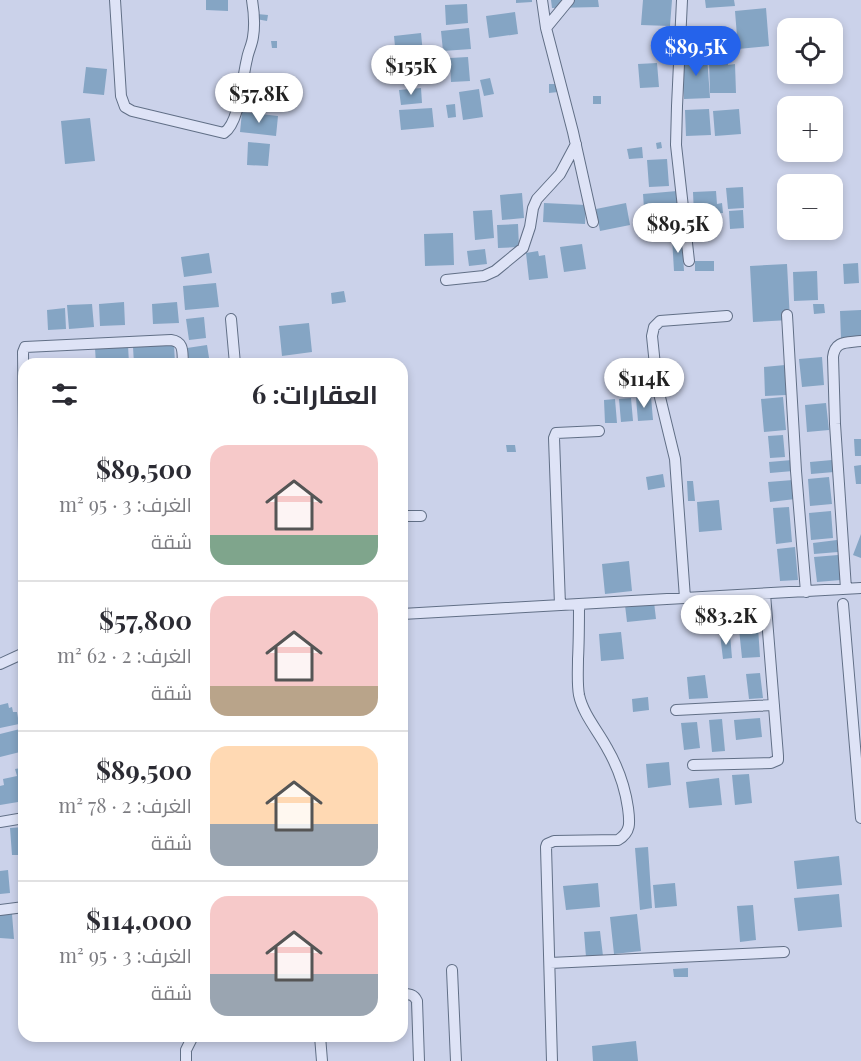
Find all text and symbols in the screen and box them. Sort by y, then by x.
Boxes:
map controls [777,18,843,240]
button: locate [777,18,843,84]
pin: $89.5K [647,26,745,77]
text: $89.5K [665,32,727,59]
pin: $155K [369,45,453,96]
text: $155K [385,51,437,78]
pin: $57.8K [210,73,308,124]
text: $57.8K [229,79,289,106]
button: + [777,96,843,162]
button: − [777,174,843,240]
pin: $89.5K [629,203,727,254]
text: $89.5K [647,209,709,236]
pin: $114K [602,358,686,409]
text: $114K [618,364,670,391]
text: العقارات: 6 [252,376,378,411]
icon: filters [48,378,81,411]
text: $89,500 [96,451,192,486]
icon: home [258,469,330,541]
text: الغرف: 3 · 95 m² [59,490,192,517]
text: شقة [151,527,192,554]
pin: $83.2K [677,595,775,646]
text: $83.2K [695,601,757,628]
text: $57,800 [99,602,192,637]
icon: home [258,620,330,692]
text: الغرف: 2 · 62 m² [57,641,192,668]
text: شقة [151,678,192,705]
text: $89,500 [96,752,192,787]
icon: home [258,770,330,842]
text: الغرف: 2 · 78 m² [59,791,192,818]
text: شقة [151,828,192,855]
text: $114,000 [86,902,192,937]
icon: home [258,920,330,992]
text: الغرف: 3 · 95 m² [59,941,192,968]
text: شقة [151,978,192,1005]

